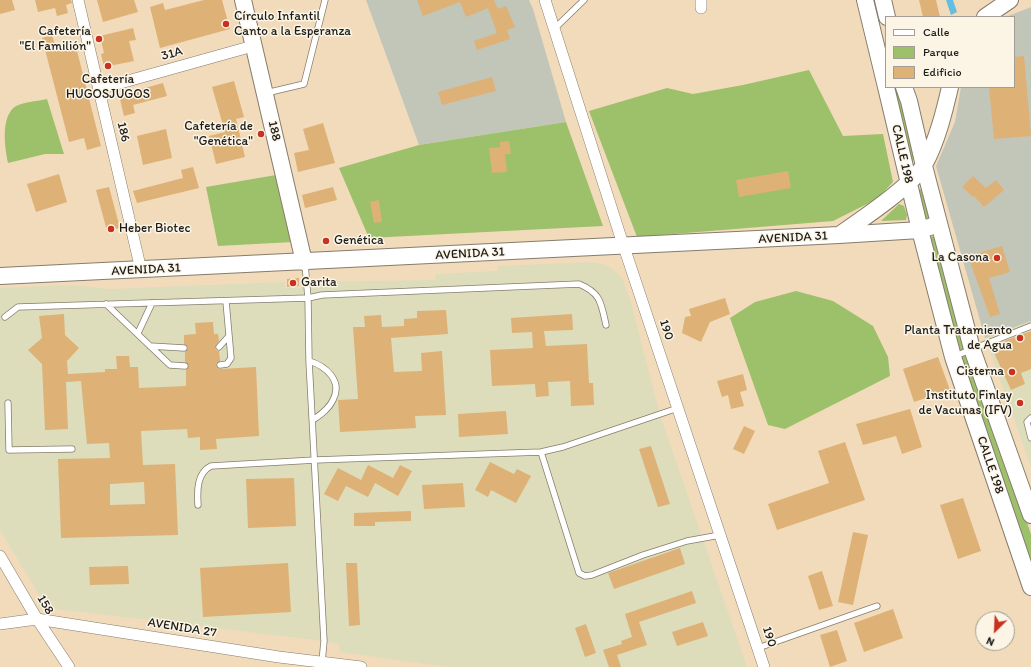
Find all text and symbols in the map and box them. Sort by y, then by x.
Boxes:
place label: Círculo Infantil Canto a la Esperanza [234,9,351,40]
legend [885,16,1015,88]
marker: Círculo Infantil Canto a la Esperanza [221,19,231,29]
place label: Cafetería "El Familión" [19,24,91,55]
text: Calle [923,25,949,39]
marker: Cafetería "El Familión" [94,34,104,44]
street label: 31A [160,44,184,64]
text: Parque [923,45,959,59]
marker: Cafetería HUGOSJUGOS [103,61,113,71]
text: Edificio [923,65,962,79]
place label: Cafetería HUGOSJUGOS [66,72,150,103]
place label: Cafetería de "Genética" [184,119,253,150]
street label: 188 [264,119,284,143]
street label: 186 [113,120,133,144]
street label: CALLE 198 [888,123,916,185]
marker: Cafetería de "Genética" [256,129,266,139]
place label: Heber Biotec [119,221,190,237]
marker: Heber Biotec [106,224,116,234]
street label: AVENIDA 31 [758,228,828,248]
place label: Genética [334,233,384,249]
marker: Genética [321,236,331,246]
street label: AVENIDA 31 [435,244,505,264]
place label: La Casona [932,250,989,266]
marker: La Casona [992,253,1002,263]
street label: AVENIDA 31 [111,260,181,280]
place label: Garita [301,275,337,291]
marker: Garita [288,278,298,288]
street label: 190 [655,318,677,342]
place label: Planta Tratamiento de Agua [904,323,1012,354]
marker: Planta Tratamiento de Agua [1015,333,1025,343]
place label: Cisterna [956,364,1004,380]
marker: Cisterna [1007,367,1017,377]
place label: Instituto Finlay de Vacunas (IFV) [919,388,1012,419]
marker: Instituto Finlay de Vacunas (IFV) [1015,398,1025,408]
street label: CALLE 198 [973,434,1007,496]
street label: 158 [33,592,57,618]
north arrow [975,611,1015,651]
street label: AVENIDA 27 [146,615,218,641]
street label: 190 [758,625,780,649]
text: N [984,634,996,649]

